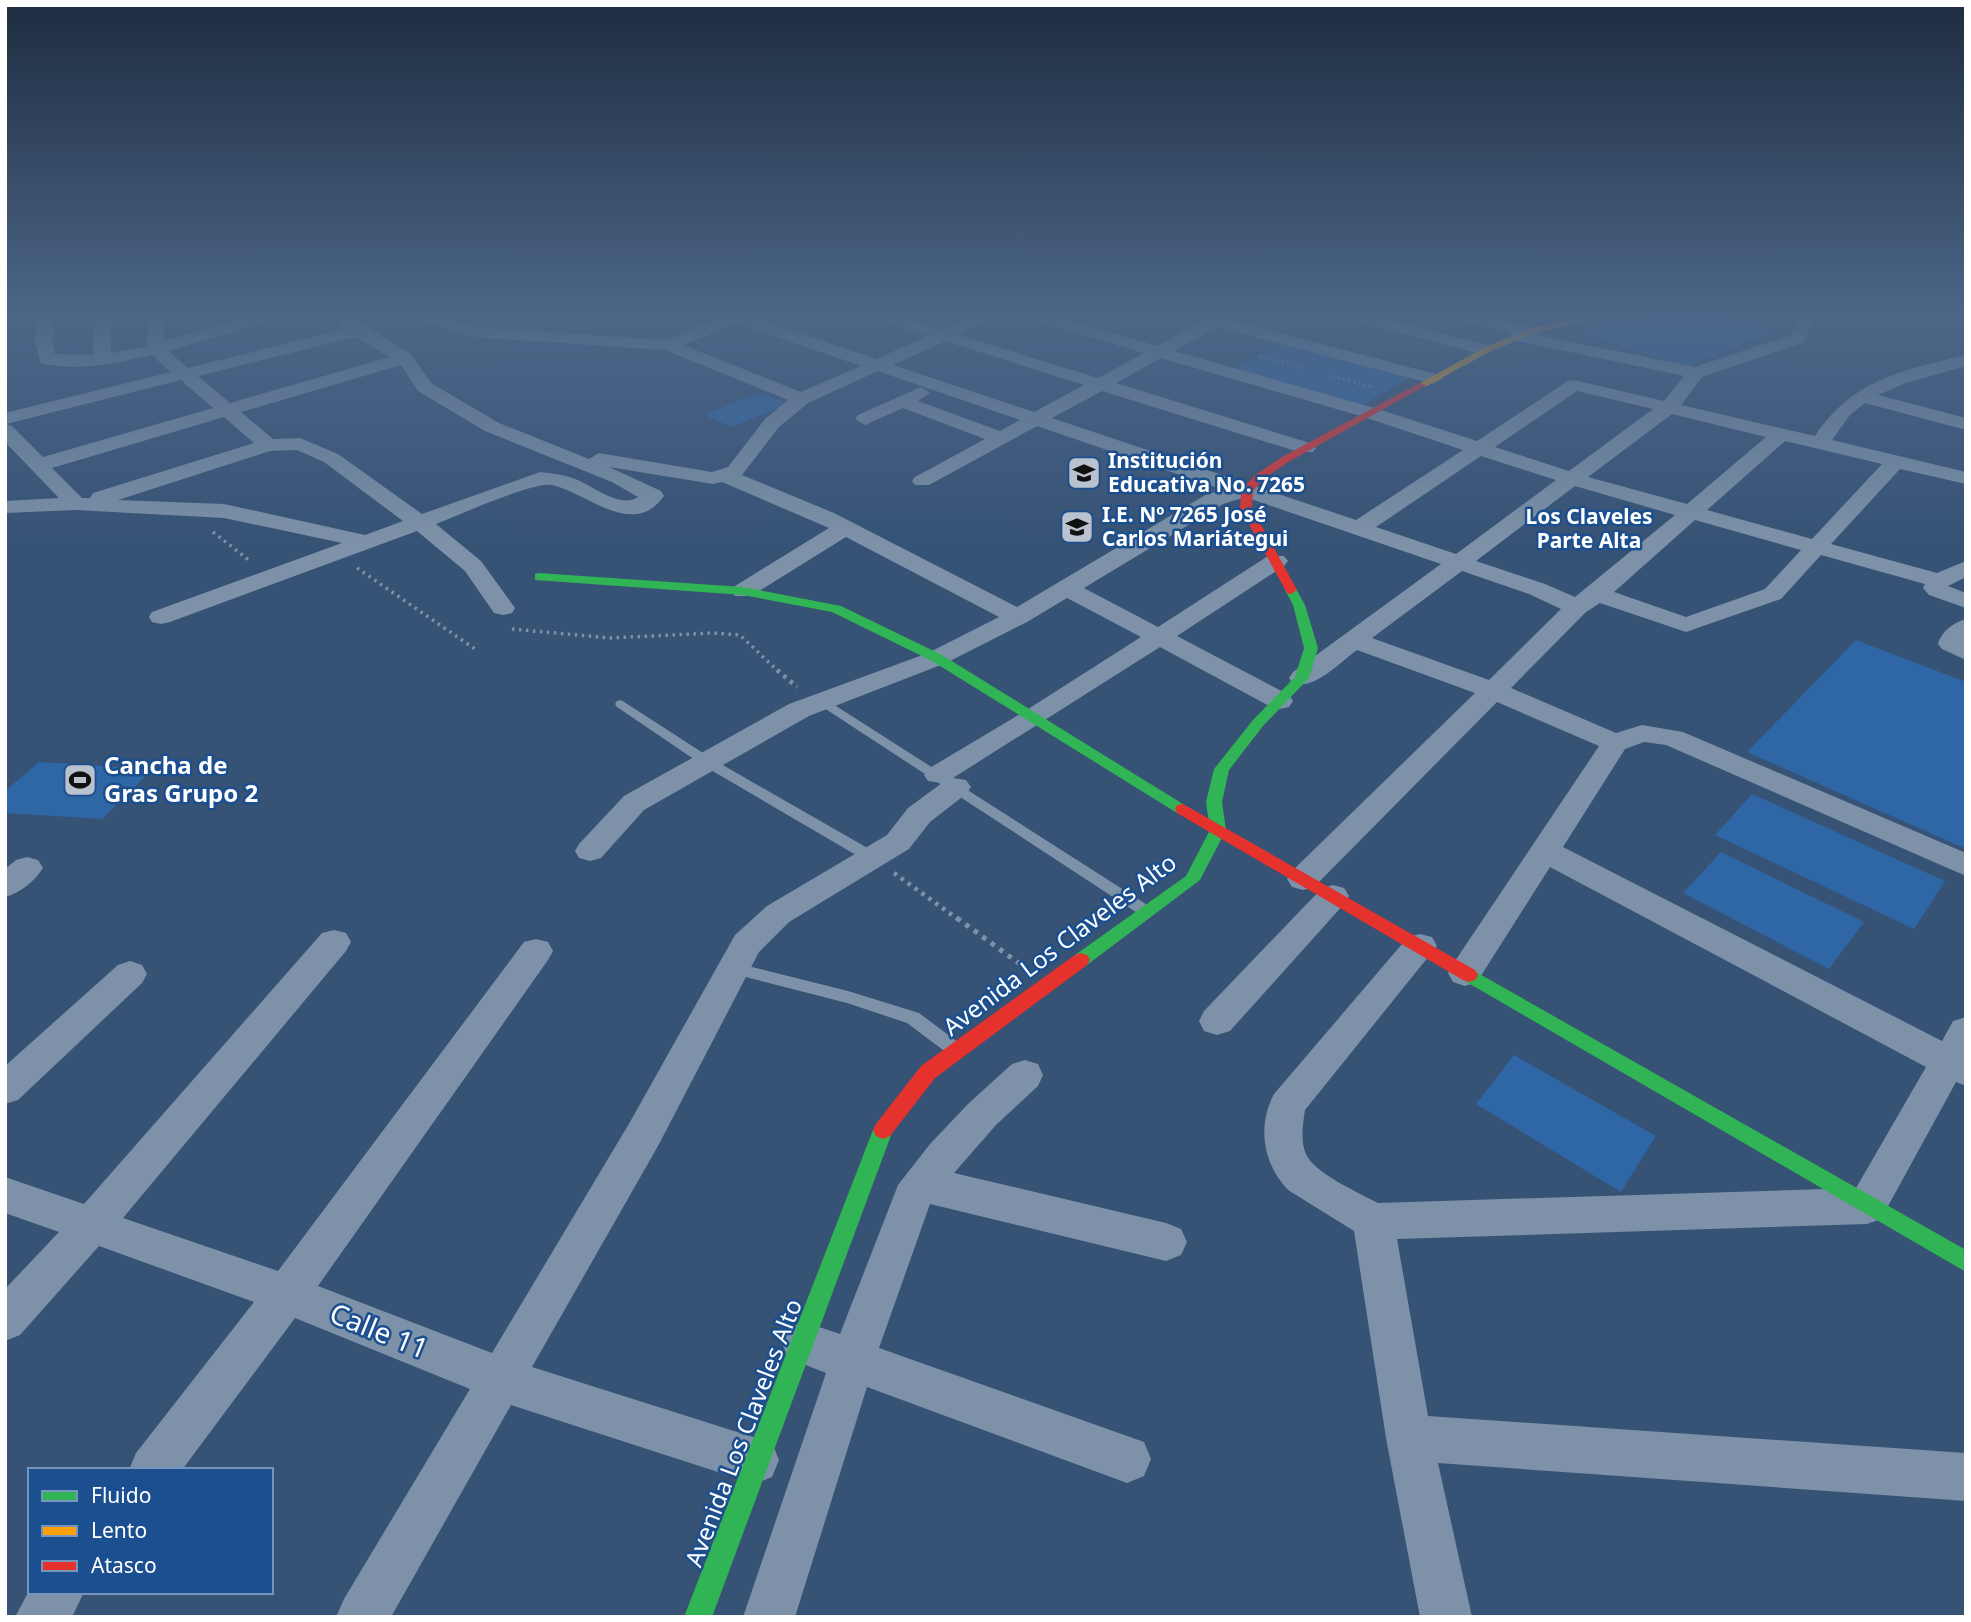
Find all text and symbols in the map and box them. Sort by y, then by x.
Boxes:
place label: Institución Educativa No. 7265 [1108,446,1305,498]
school or university icon: Institución Educativa No. 7265 [1065,454,1103,492]
place label: I.E. Nº 7265 José Carlos Mariátegui [1102,500,1288,552]
district label: Los Claveles Parte Alta [1525,502,1653,554]
school or university icon: I.E. Nº 7265 José Carlos Mariátegui [1058,508,1096,546]
place label: Cancha de Gras Grupo 2 [104,748,258,809]
sports icon: Cancha de Gras Grupo 2 [61,761,99,799]
street label: Avenida Los Claveles Alto [936,845,1182,1042]
street label: Calle 11 [325,1293,434,1367]
street label: Avenida Los Claveles Alto [676,1294,809,1571]
legend [28,1468,273,1594]
text: Fluido [91,1481,151,1509]
text: Lento [91,1516,147,1544]
text: Atasco [91,1551,157,1579]

